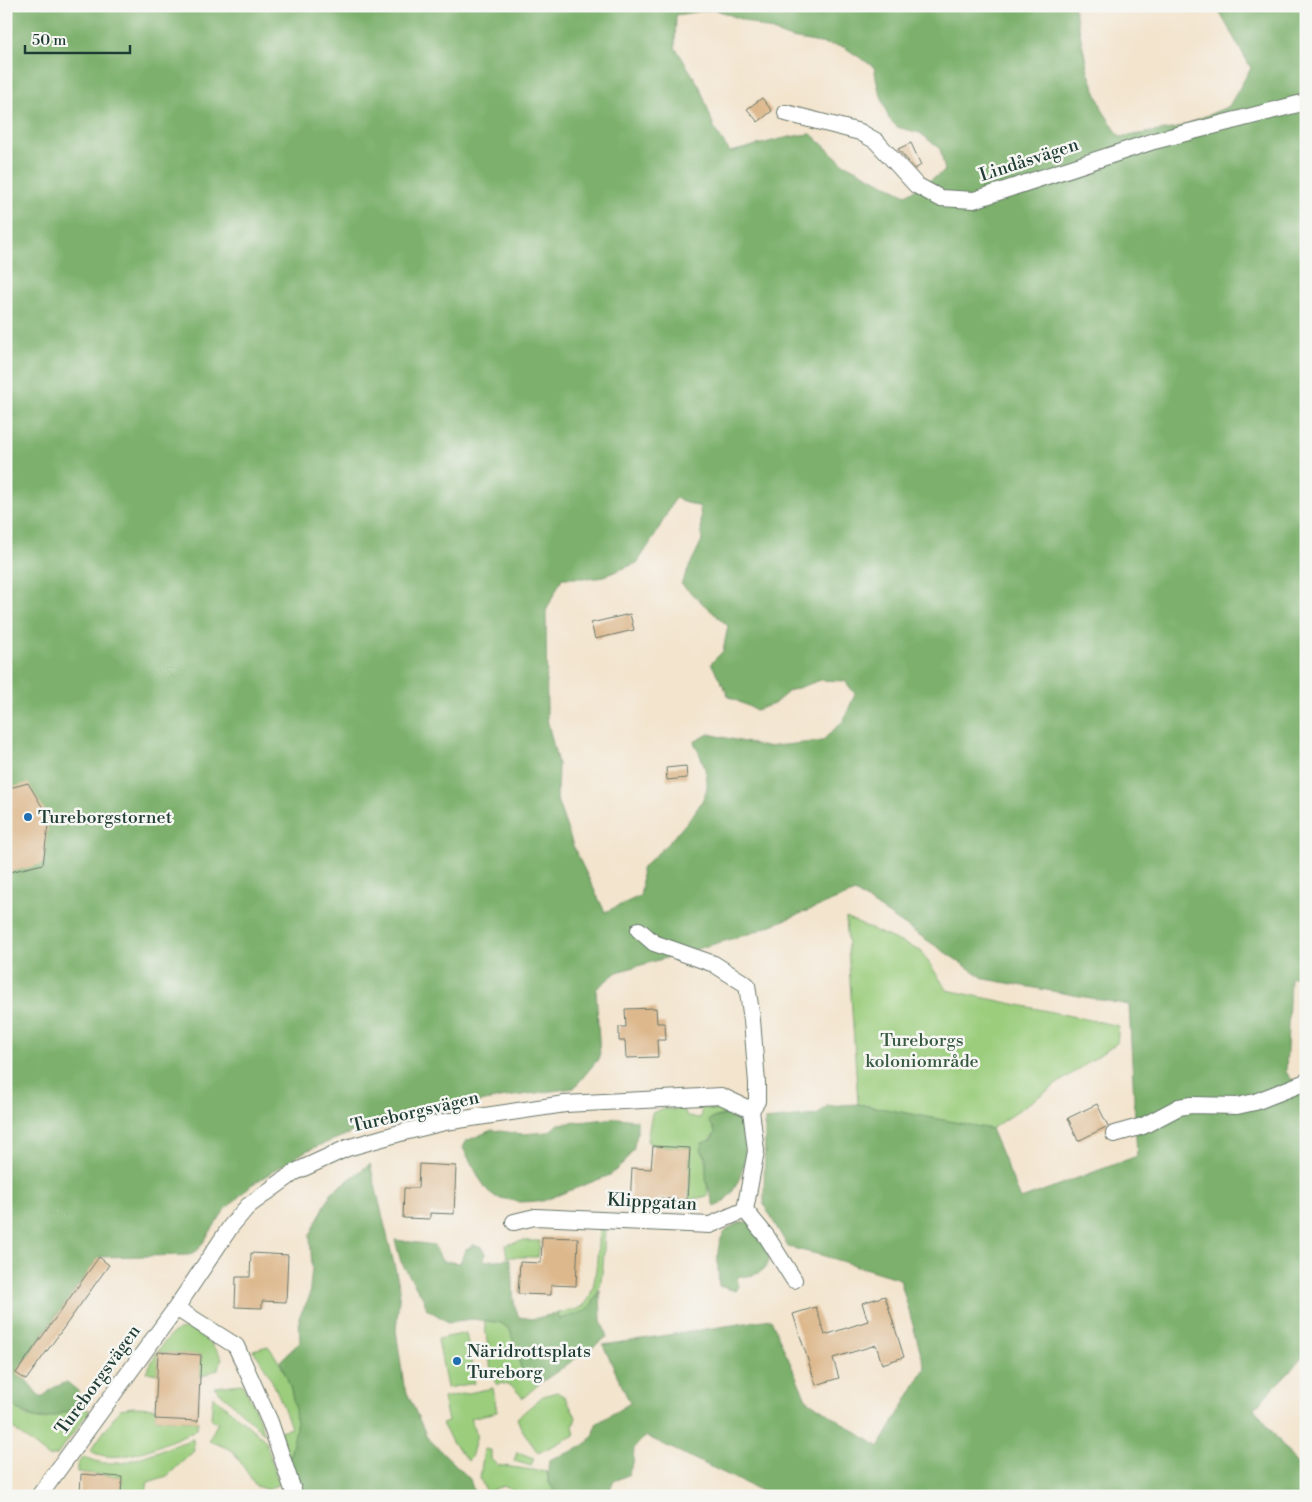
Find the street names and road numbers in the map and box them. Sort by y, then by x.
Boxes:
street label: Lindåsvägen [976,133,1082,187]
street label: Tureborgsvägen [349,1086,482,1138]
street label: Klippgatan [606,1188,698,1216]
street label: Tureborgsvägen [50,1320,146,1440]

